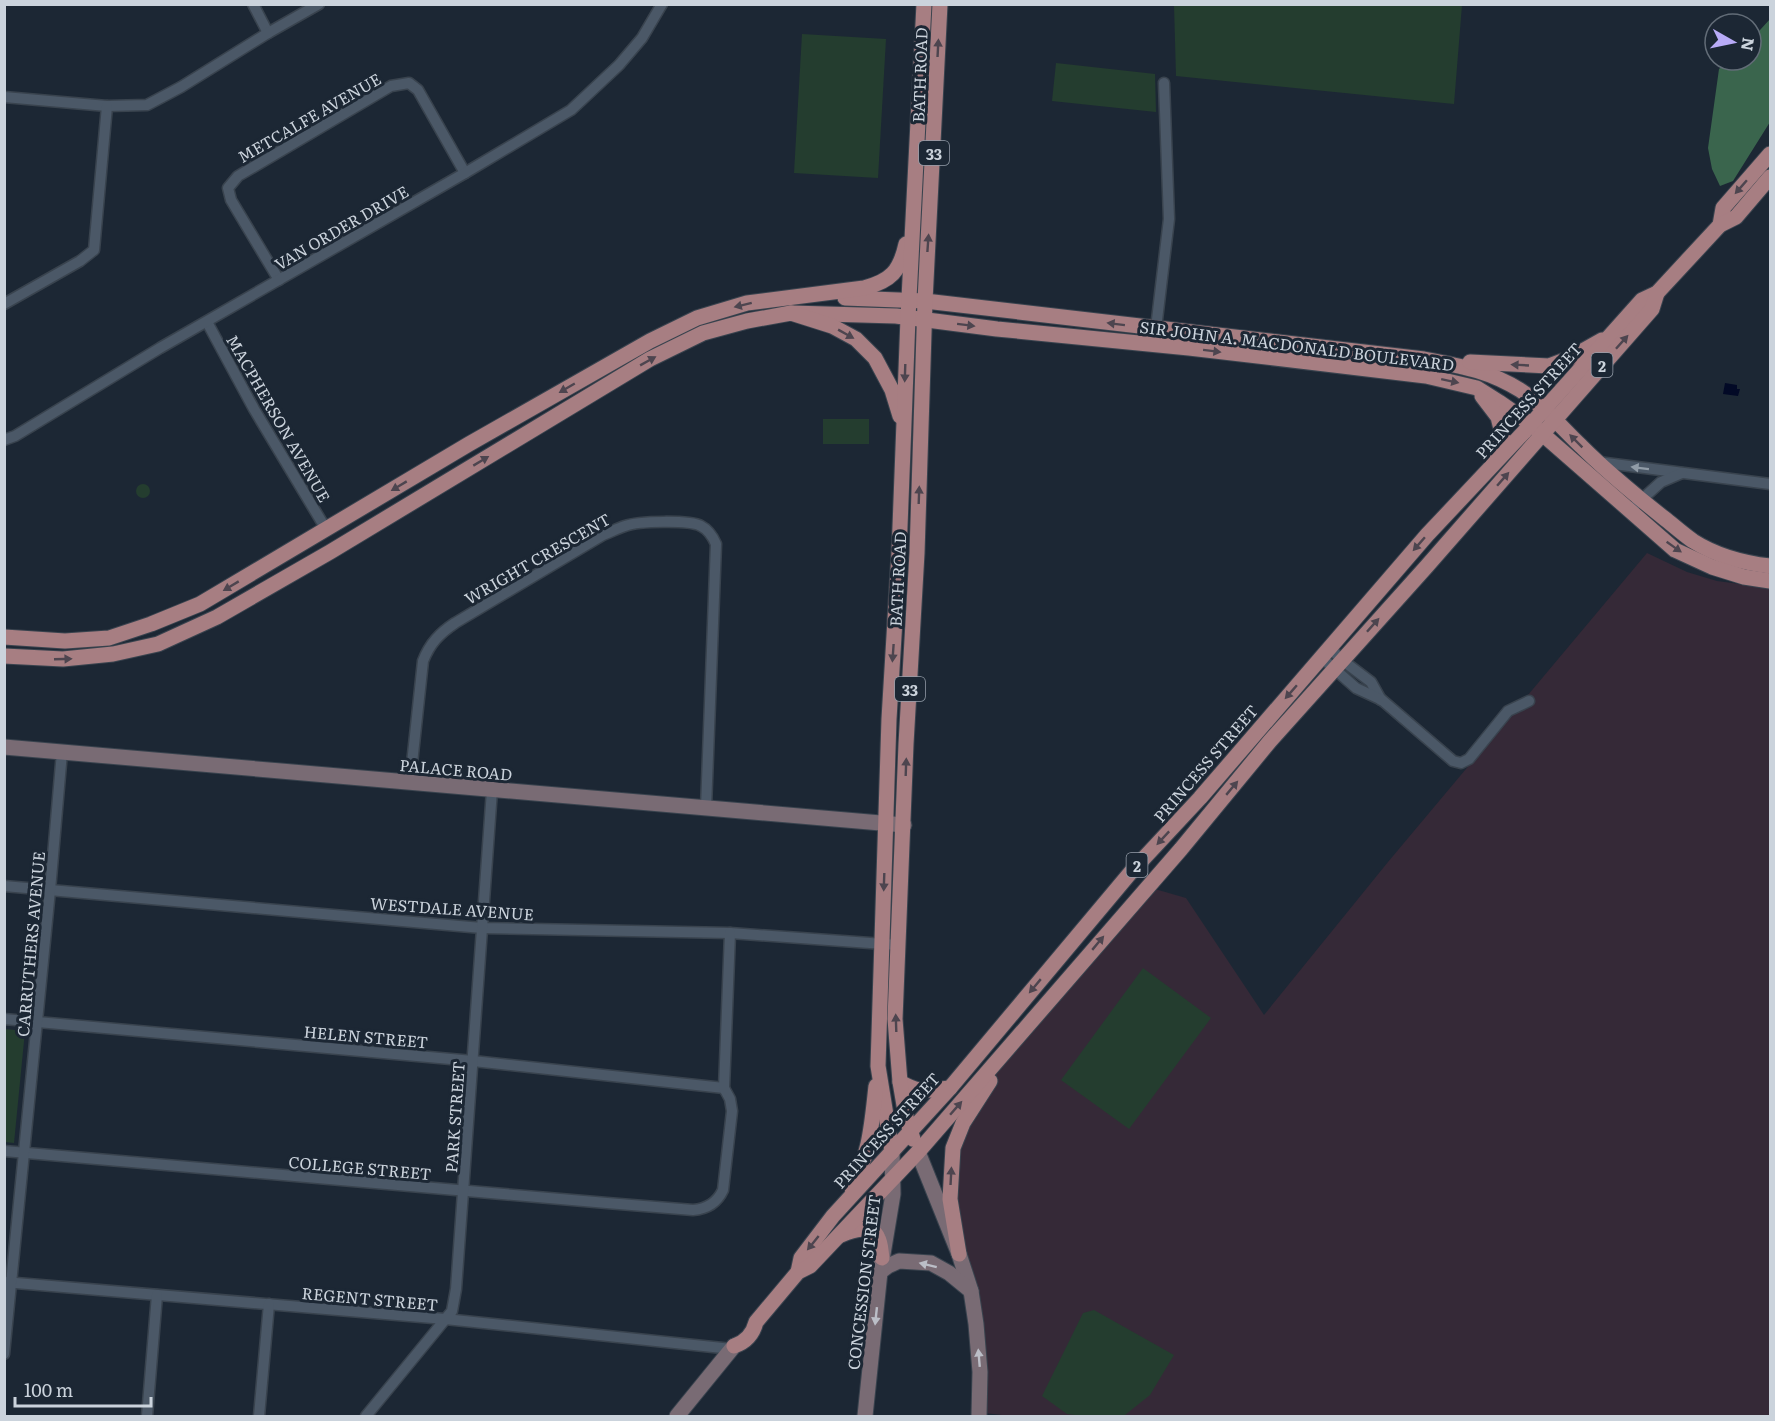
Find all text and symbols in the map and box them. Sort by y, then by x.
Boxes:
north arrow [1703,12,1763,72]
street label: BATH ROAD [905,27,933,123]
text: N [1736,36,1762,53]
one-way arrow [934,39,943,58]
street label: METCALFE AVENUE [233,66,385,168]
road number: 33 [919,141,949,165]
street label: VAN ORDER DRIVE [269,179,413,275]
one-way arrow [1734,180,1748,195]
one-way arrow [924,233,933,252]
one-way arrow [733,300,752,310]
street label: SIR JOHN A. MACDONALD BOULEVARD [1138,314,1456,376]
one-way arrow [1106,319,1125,329]
one-way arrow [956,320,975,330]
one-way arrow [838,329,855,339]
street label: MACPHERSON AVENUE [221,330,337,506]
one-way arrow [1615,335,1629,350]
street label: PRINCESS STREET [1469,336,1587,463]
one-way arrow [1203,346,1222,355]
road number: 2 [1592,353,1612,377]
one-way arrow [640,355,656,366]
one-way arrow [1510,360,1529,369]
one-way arrow [901,363,910,382]
one-way arrow [1441,377,1460,386]
one-way arrow [559,383,576,393]
one-way arrow [1569,434,1583,448]
one-way arrow [473,455,489,466]
one-way arrow [1630,463,1649,472]
one-way arrow [1496,472,1509,487]
one-way arrow [390,481,407,491]
one-way arrow [914,485,923,504]
street label: WRIGHT CRESCENT [459,506,615,610]
street label: BATH ROAD [883,531,911,627]
one-way arrow [1413,536,1426,552]
one-way arrow [1666,541,1682,553]
one-way arrow [223,580,239,591]
one-way arrow [1366,618,1379,633]
one-way arrow [888,644,897,663]
one-way arrow [53,654,72,663]
road number: 33 [895,677,925,701]
one-way arrow [1285,684,1298,700]
street label: PRINCESS STREET [1147,699,1263,827]
street label: PALACE ROAD [399,752,513,786]
one-way arrow [901,757,910,776]
one-way arrow [1225,780,1238,796]
one-way arrow [1156,831,1170,845]
street label: CARRUTHERS AVENUE [10,850,50,1038]
road number: 2 [1126,853,1148,877]
one-way arrow [879,873,888,892]
street label: WESTDALE AVENUE [369,890,535,926]
one-way arrow [1092,935,1105,951]
one-way arrow [1029,978,1042,994]
one-way arrow [891,1014,900,1033]
street label: HELEN STREET [303,1019,429,1053]
street label: PARK STREET [438,1060,470,1174]
street label: PRINCESS STREET [827,1066,945,1193]
one-way arrow [949,1101,962,1116]
street label: COLLEGE STREET [287,1149,433,1185]
one-way arrow [947,1166,956,1185]
street label: CONCESSION STREET [840,1193,886,1371]
one-way arrow [806,1235,819,1251]
one-way arrow [919,1259,937,1269]
street label: REGENT STREET [301,1280,439,1316]
one-way arrow [871,1307,881,1326]
one-way arrow [974,1349,984,1368]
scale bar [15,1370,152,1408]
text: 100 m [24,1376,73,1403]

